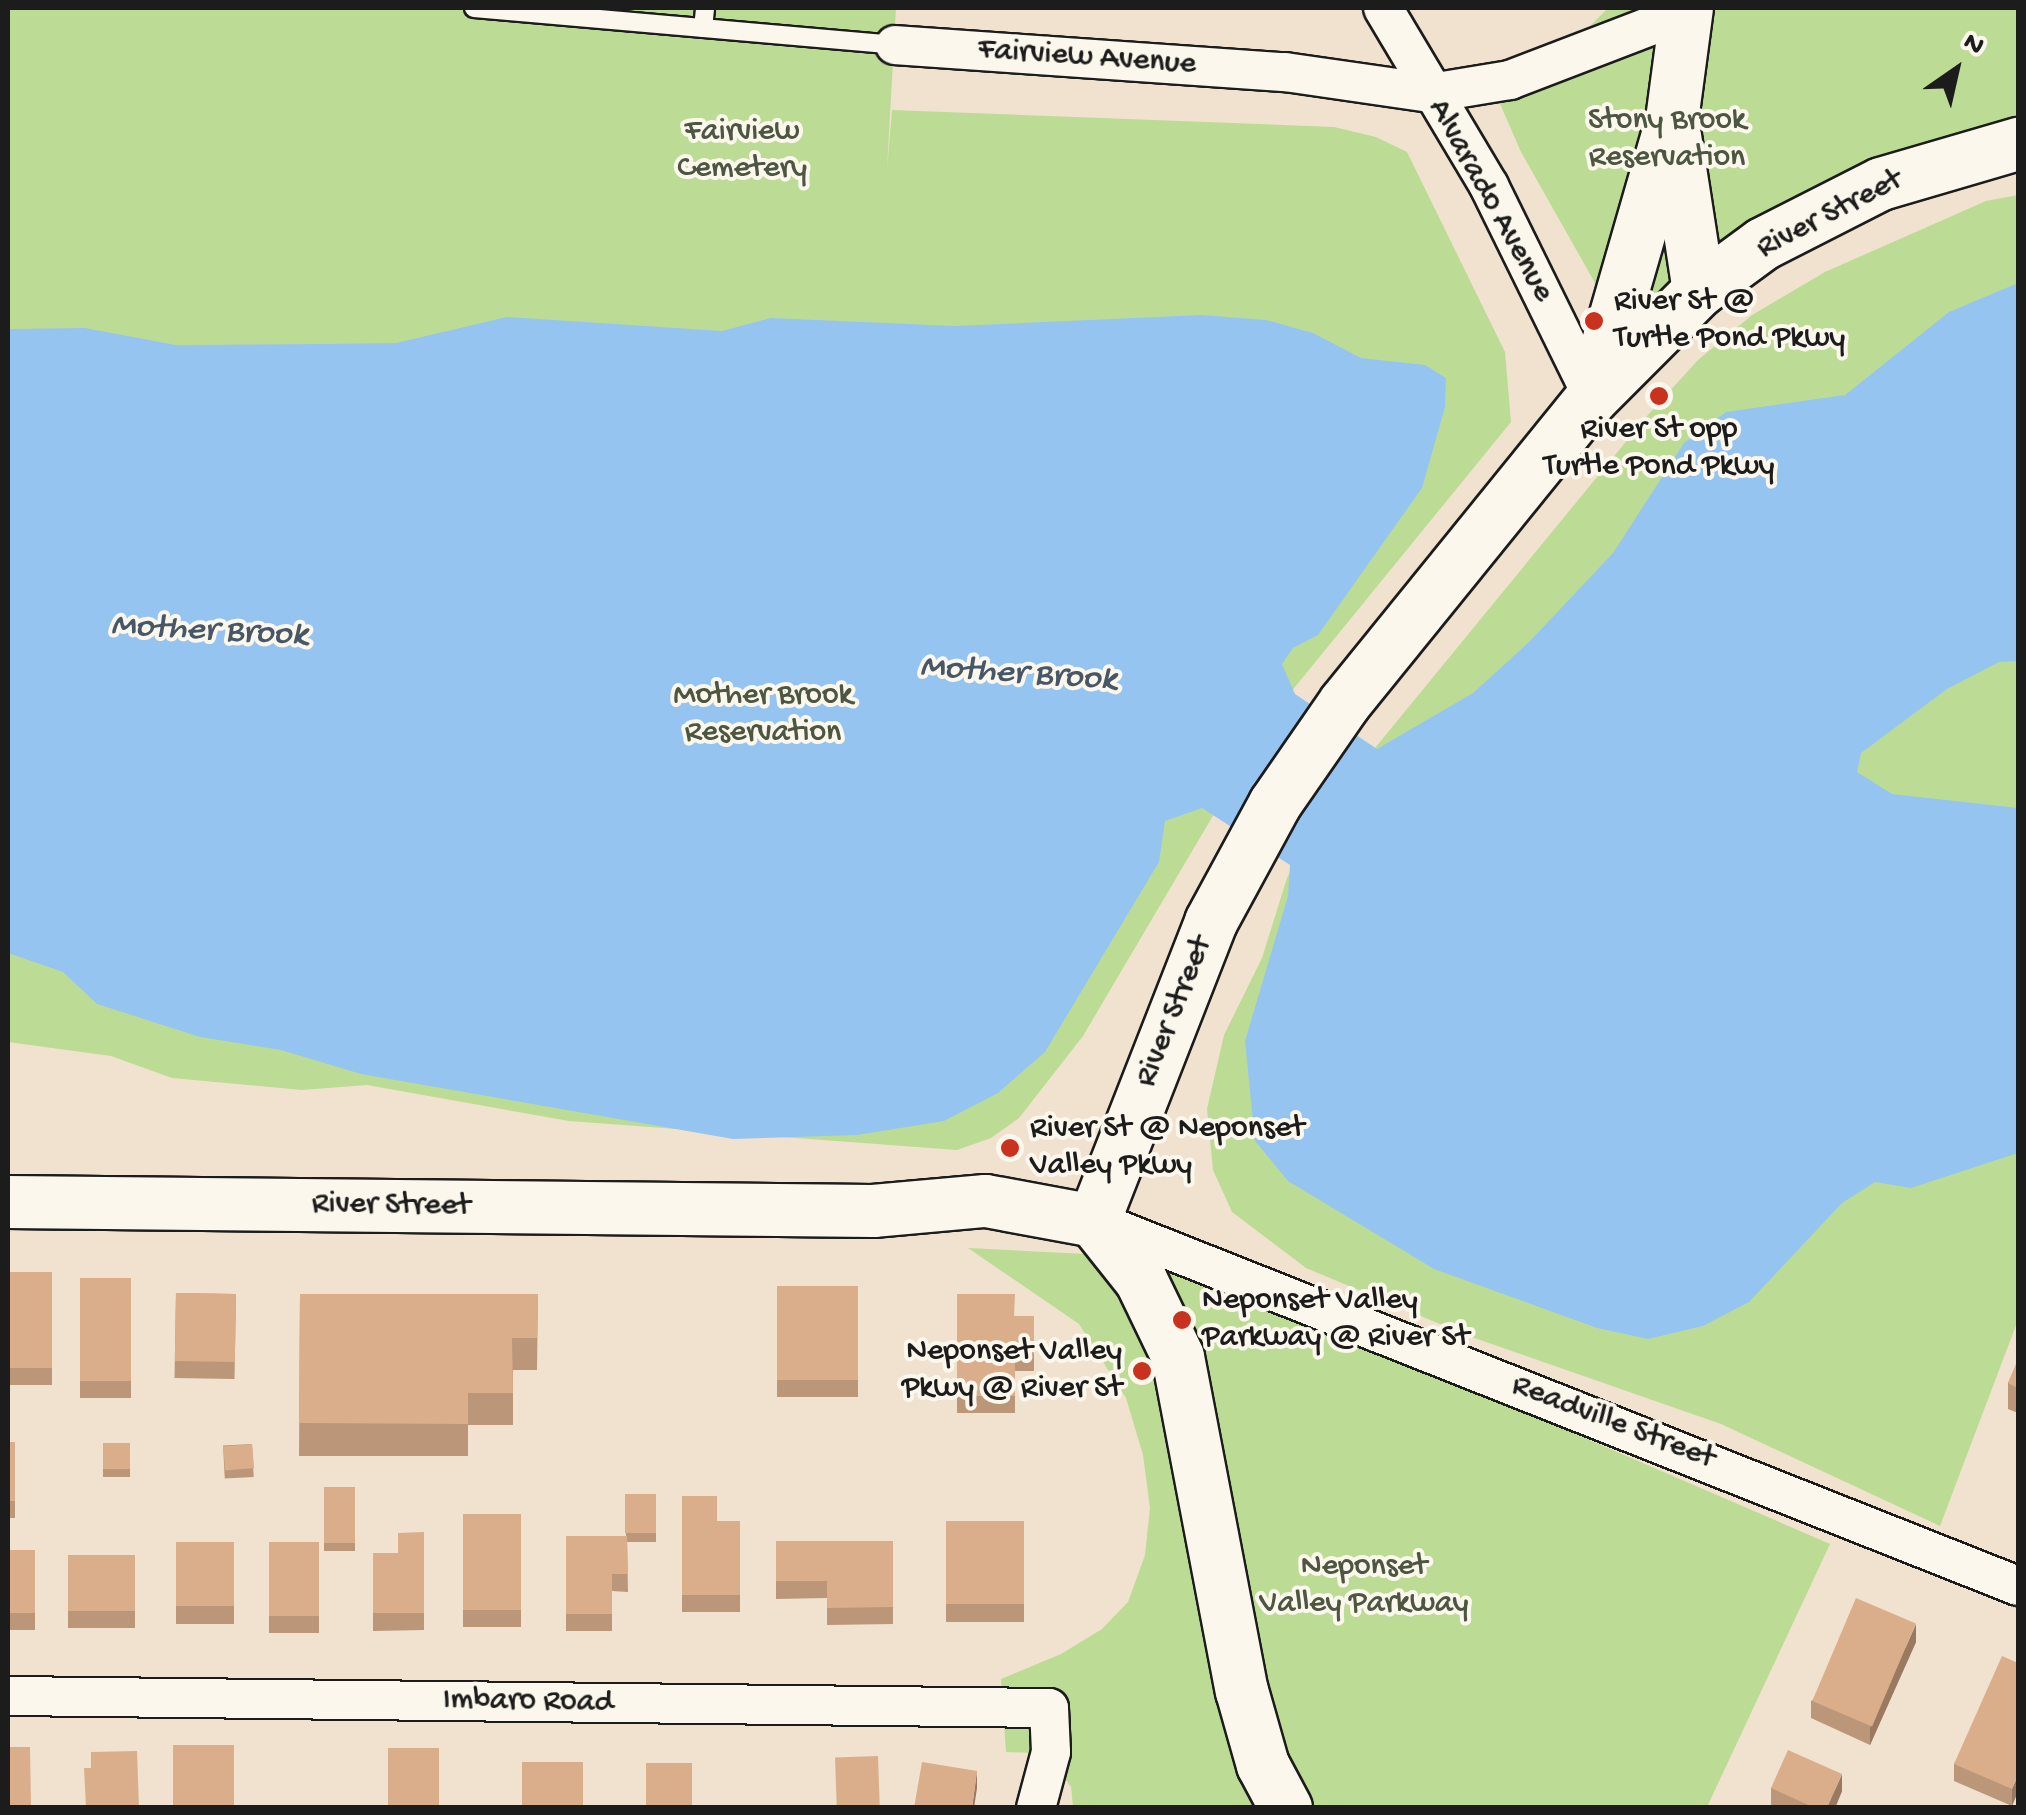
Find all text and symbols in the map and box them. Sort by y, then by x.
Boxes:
north arrow [1906,20,2006,120]
text: N [1956,26,1990,64]
street label: Fairview Avenue [977,31,1197,85]
street label: Alvarado Avenue [1418,93,1562,309]
park label: Stony Brook Reservation [1588,103,1746,178]
park label: Fairview Cemetery [677,114,807,189]
street label: River Street [1751,162,1909,268]
place label: River St @ Turtle Pond Pkwy [1614,284,1845,359]
marker: River St @ Turtle Pond Pkwy [1583,310,1605,332]
marker: River St opp Turtle Pond Pkwy [1648,385,1670,407]
place label: River St opp Turtle Pond Pkwy [1543,412,1775,487]
water label: Mother Brook [110,606,308,658]
water label: Mother Brook [919,647,1117,703]
park label: Mother Brook Reservation [673,678,853,753]
street label: River Street [1127,931,1223,1093]
place label: River St @ Neponset Valley Pkwy [1030,1111,1304,1186]
marker: River St @ Neponset Valley Pkwy [999,1137,1021,1159]
street label: River Street [311,1185,471,1227]
place label: Neponset Valley Parkway @ River St [1202,1283,1469,1358]
marker: Neponset Valley Parkway @ River St [1171,1309,1193,1331]
place label: Neponset Valley Pkwy @ River St [902,1334,1122,1409]
marker: Neponset Valley Pkwy @ River St [1131,1360,1153,1382]
street label: Readville Street [1506,1367,1720,1479]
park label: Neponset Valley Parkway [1260,1549,1468,1624]
street label: Imbaro Road [442,1681,614,1723]

